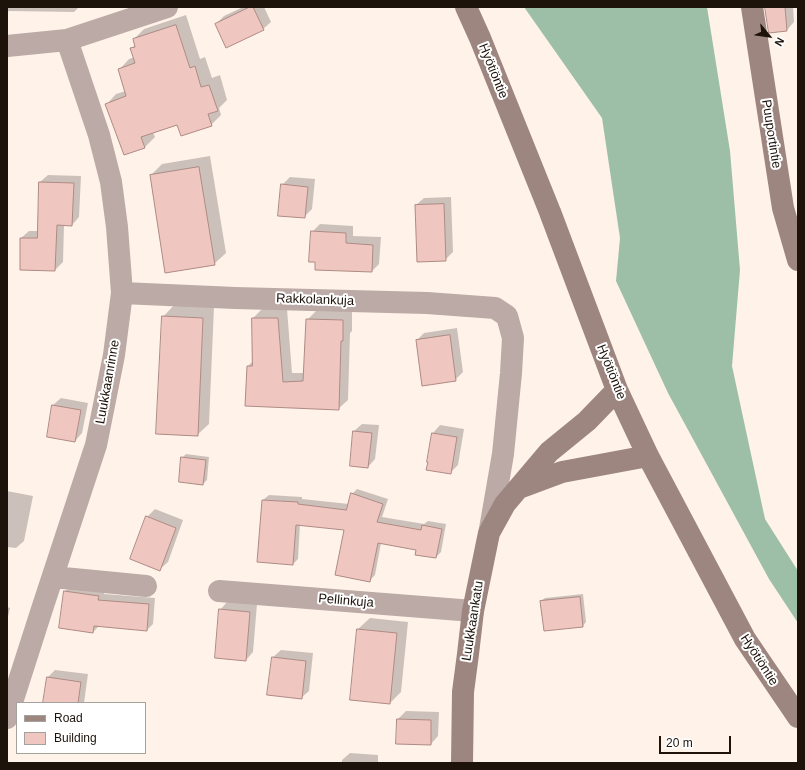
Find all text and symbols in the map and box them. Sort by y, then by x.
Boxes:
north arrow [749,16,789,56]
text: N [772,35,787,48]
street label: Hyötiöntie [475,41,511,101]
street label: Puuportintie [758,99,784,169]
street label: Rakkolankuja [276,291,354,309]
street label: Luukkaanrinne [93,339,123,425]
street label: Hyötiöntie [593,342,629,402]
street label: Luukkaankatu [459,580,487,662]
street label: Pellinkuja [318,591,374,611]
street label: Hyötiöntie [737,632,781,688]
legend [16,702,146,754]
text: Road [54,711,83,725]
scale bar [661,728,733,754]
text: Building [54,731,97,745]
text: 20 m [666,736,693,750]

